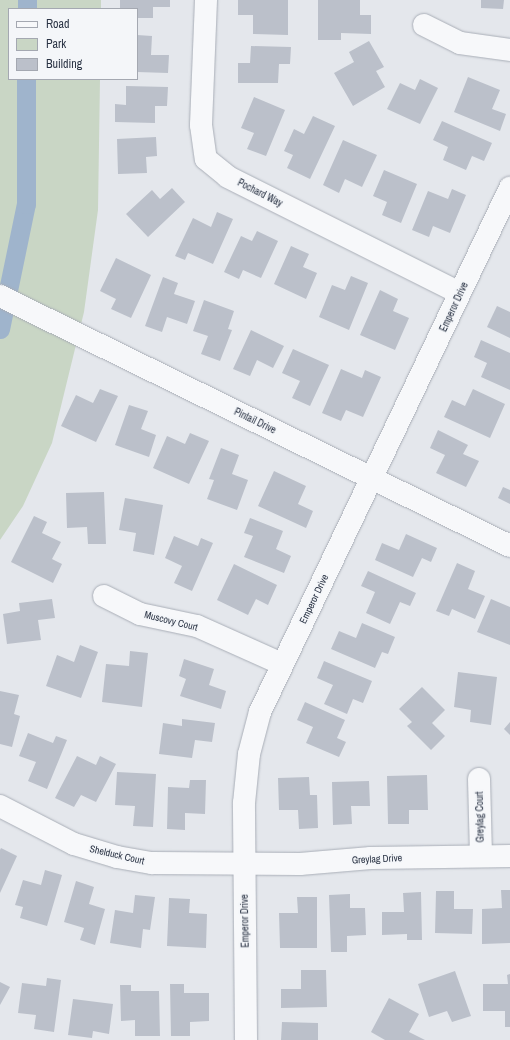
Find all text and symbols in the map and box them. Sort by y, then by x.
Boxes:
legend [8,8,138,80]
text: Road [46,16,70,32]
text: Park [46,36,66,52]
text: Building [46,56,82,72]
street label: Pochard Way [235,177,285,209]
street label: Emperor Drive [437,280,471,334]
street label: Pintail Drive [232,406,278,436]
street label: Emperor Drive [297,572,331,626]
street label: Muscovy Court [143,609,199,633]
street label: Greylag Court [474,791,486,843]
street label: Shelduck Court [88,843,146,867]
street label: Greylag Drive [351,852,403,866]
street label: Emperor Drive [239,894,251,948]

